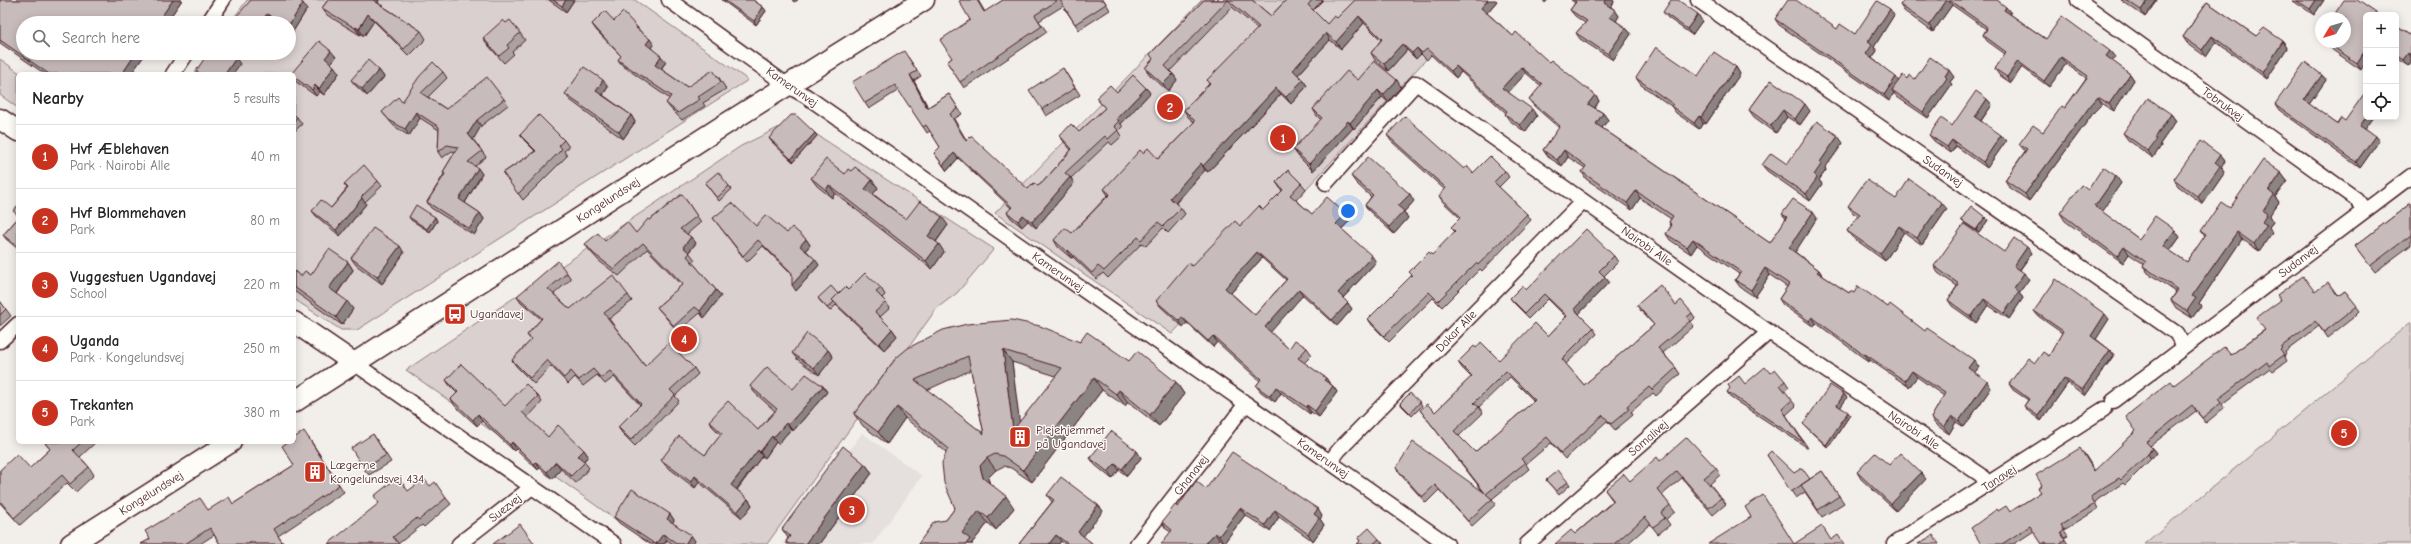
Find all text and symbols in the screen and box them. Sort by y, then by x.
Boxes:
north arrow [2315,12,2351,48]
map controls [2363,12,2399,120]
button: + [2363,12,2399,48]
search box [16,16,296,60]
icon: search [30,27,52,49]
text: Search here [62,29,140,47]
button: − [2363,48,2399,84]
street label: Kamerunvej [763,64,821,110]
street label: Tobrukvej [2199,84,2247,124]
button: locate [2363,84,2399,120]
text: Nearby [32,89,83,108]
text: 5 results [233,91,280,106]
pin: 2 [1157,92,1183,122]
pin: 1 [1270,123,1296,153]
text: Hvf Æblehaven [70,140,169,158]
text: 1 [42,149,48,164]
text: 40 m [251,149,280,164]
street label: Sudanvej [1920,152,1966,190]
text: Park · Nairobi Alle [70,158,170,173]
street label: Kongelundsvej [574,174,642,226]
your location [1338,201,1358,221]
text: Hvf Blommehaven [70,204,186,222]
text: 2 [42,213,48,228]
text: 80 m [250,213,280,228]
text: Park [70,222,95,237]
street label: Nairobi Alle [1619,223,1675,269]
street label: Sudanvej [2276,242,2320,280]
street label: Kamerunvej [1029,249,1087,295]
text: Vuggestuen Ugandavej [70,268,216,286]
text: 3 [42,277,48,292]
text: 220 m [243,277,280,292]
text: School [70,286,107,301]
bus stop icon: Ugandavej [442,301,468,327]
place label: Ugandavej [470,307,524,321]
street label: Dakar Alle [1433,307,1479,355]
pin: 4 [671,324,697,354]
text: Uganda [70,332,119,350]
text: 4 [42,341,48,356]
text: 250 m [243,341,280,356]
text: Park · Kongelundsvej [70,350,184,365]
text: Trekanten [70,396,134,414]
text: 5 [42,405,48,420]
text: 380 m [244,405,280,420]
street label: Nairobi Alle [1886,408,1942,452]
text: Park [70,414,95,429]
street label: Somalivej [1625,417,1671,459]
pin: 5 [2331,418,2357,448]
place label: Plejehjemmet på Ugandavej [1036,423,1106,451]
building icon: Plejehjemmet på Ugandavej [1007,424,1033,450]
street label: Kamerunvej [1294,435,1352,481]
street label: Ghanavej [1171,452,1211,498]
place label: Lægerne Kongelundsvej 434 [330,458,424,486]
building icon: Lægerne Kongelundsvej 434 [302,459,328,485]
street label: Tanavej [1979,462,2019,494]
street label: Kongelundsvej [117,468,185,518]
street label: Suezvej [486,491,524,525]
pin: 3 [839,495,865,525]

